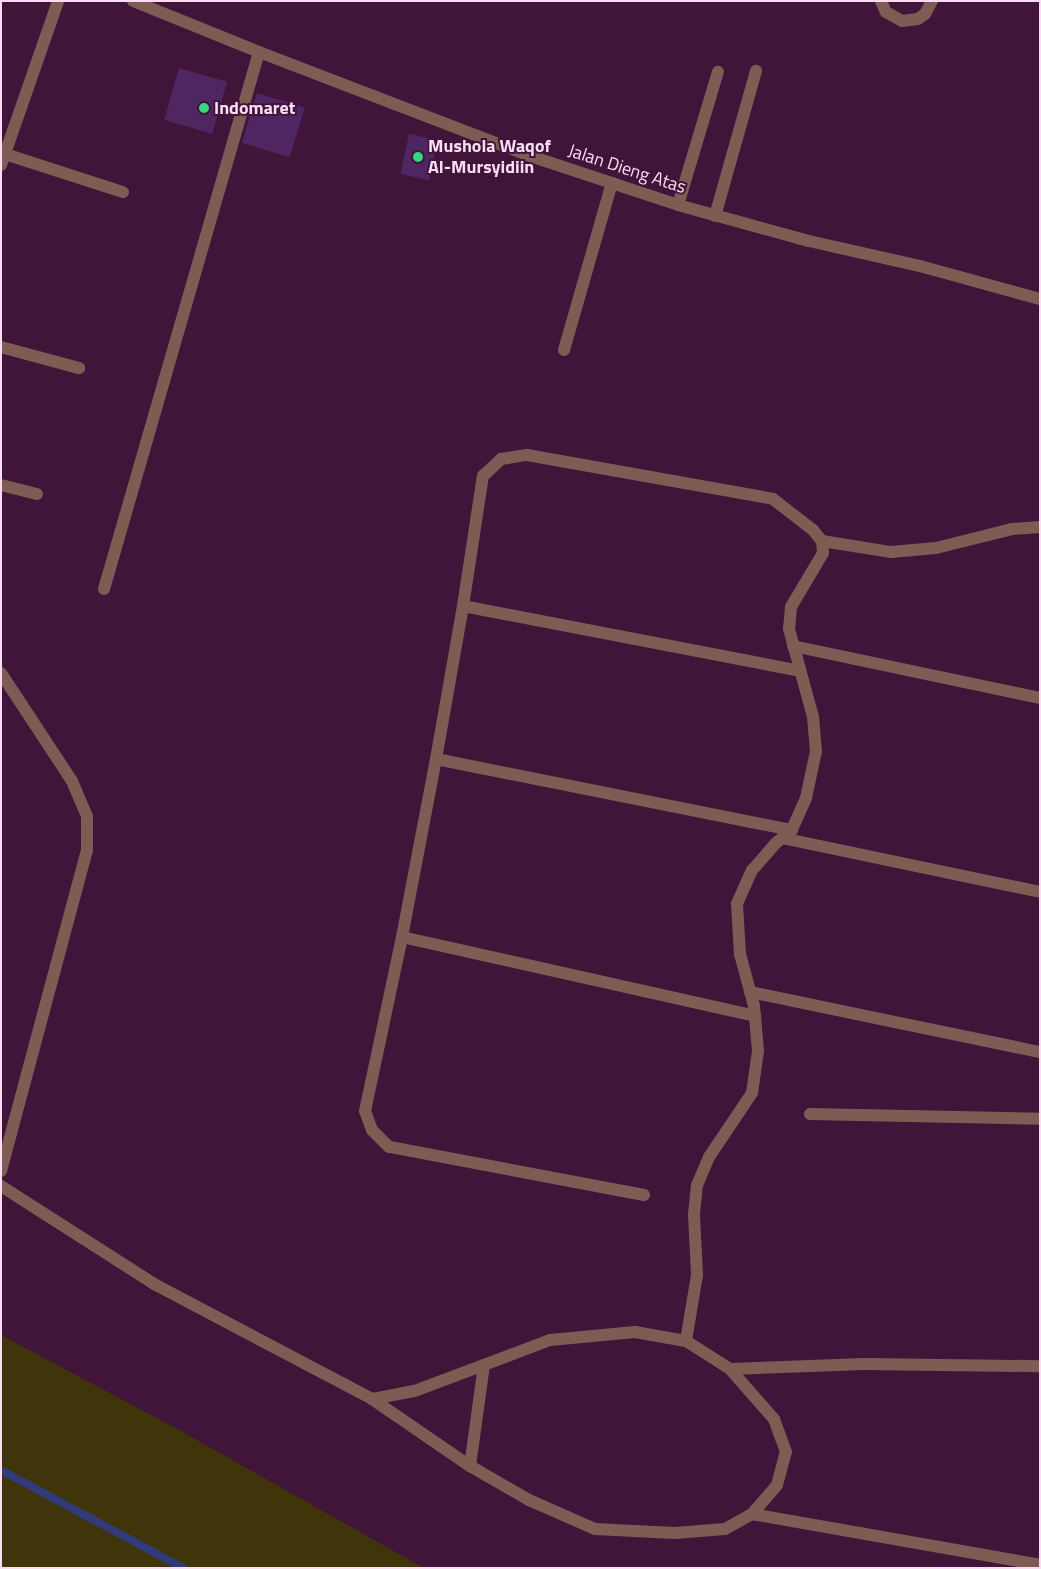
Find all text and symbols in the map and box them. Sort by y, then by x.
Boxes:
place label: Indomaret [214,97,295,119]
marker: Indomaret [198,102,210,114]
place label: Mushola Waqof Al-Mursyidiin [428,136,551,178]
street label: Jalan Dieng Atas [565,140,689,198]
marker: Mushola Waqof Al-Mursyidiin [412,151,424,163]

